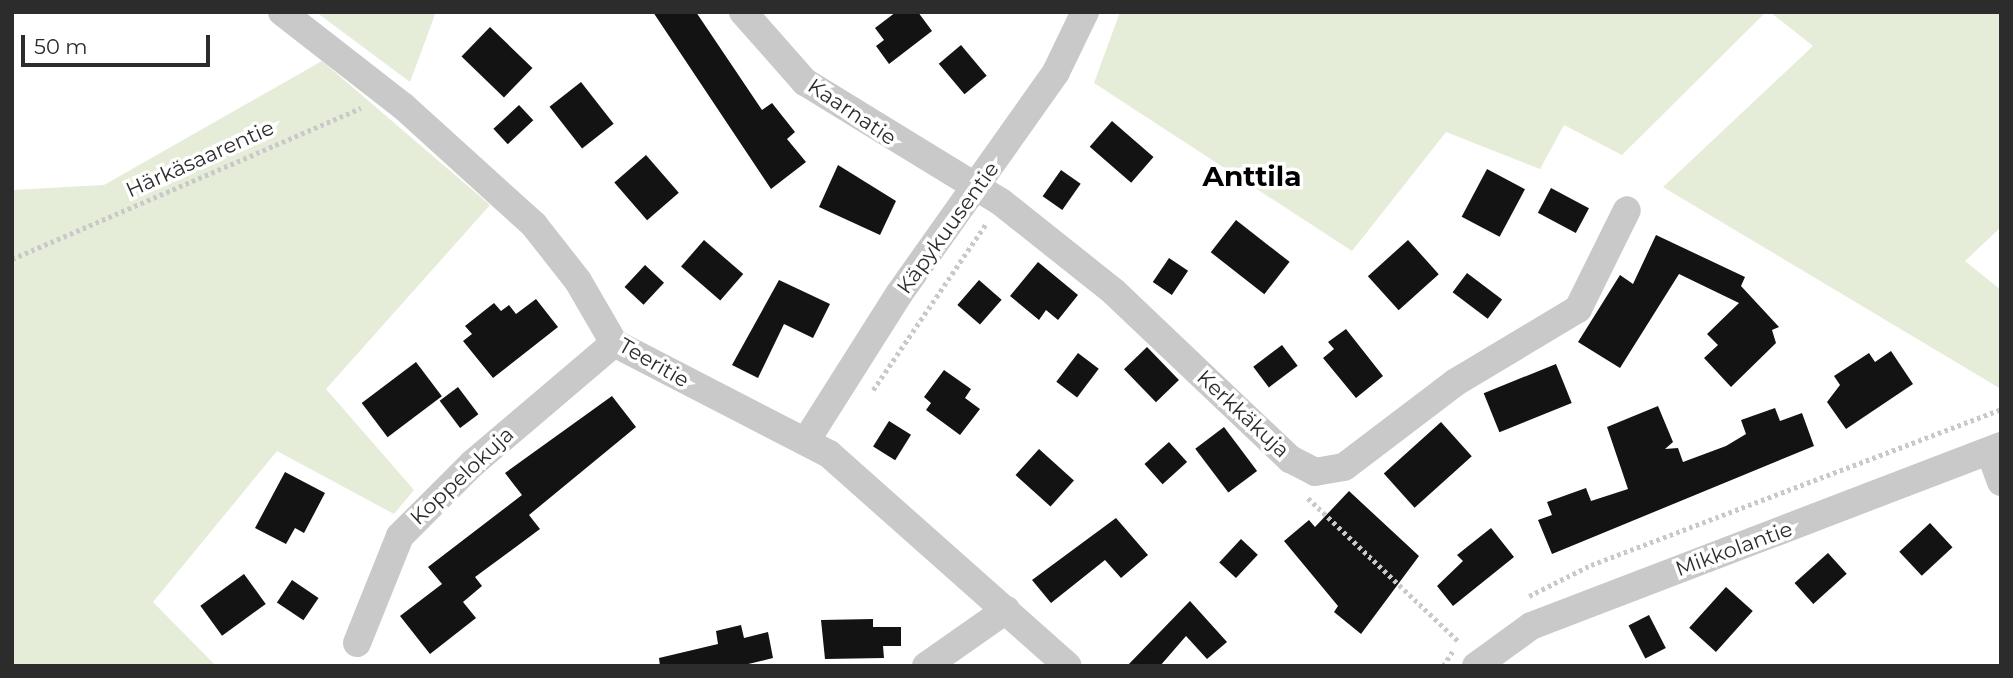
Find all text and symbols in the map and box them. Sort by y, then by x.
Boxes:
scale bar [24,21,214,65]
text: 50 m [34,34,88,59]
street label: Kaarnatie [803,73,901,151]
street label: Härkäsaarentie [122,115,278,203]
street label: Käpykuusentie [892,157,1004,299]
district label: Anttila [1203,159,1301,193]
street label: Teeritie [614,333,694,393]
street label: Kerkkäkuja [1192,365,1294,463]
street label: Koppelokuja [405,422,519,530]
street label: Mikkolantie [1672,516,1796,582]

